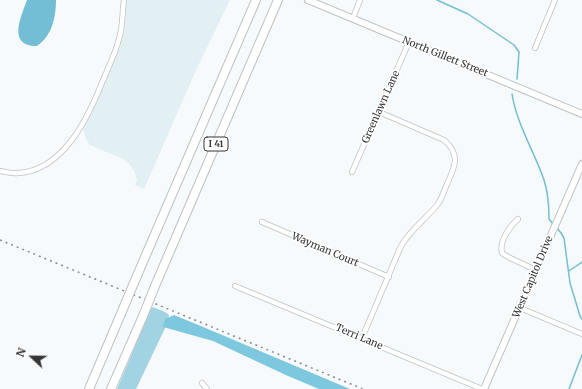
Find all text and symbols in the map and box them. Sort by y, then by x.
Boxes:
street label: North Gillett Street [400,34,490,80]
street label: Greenlawn Lane [360,69,402,145]
road number: I 41 [204,137,228,151]
street label: Wayman Court [290,230,360,270]
street label: West Capitol Drive [510,234,556,320]
street label: Terri Lane [334,322,384,352]
north arrow [12,337,52,377]
text: N [13,346,29,359]

